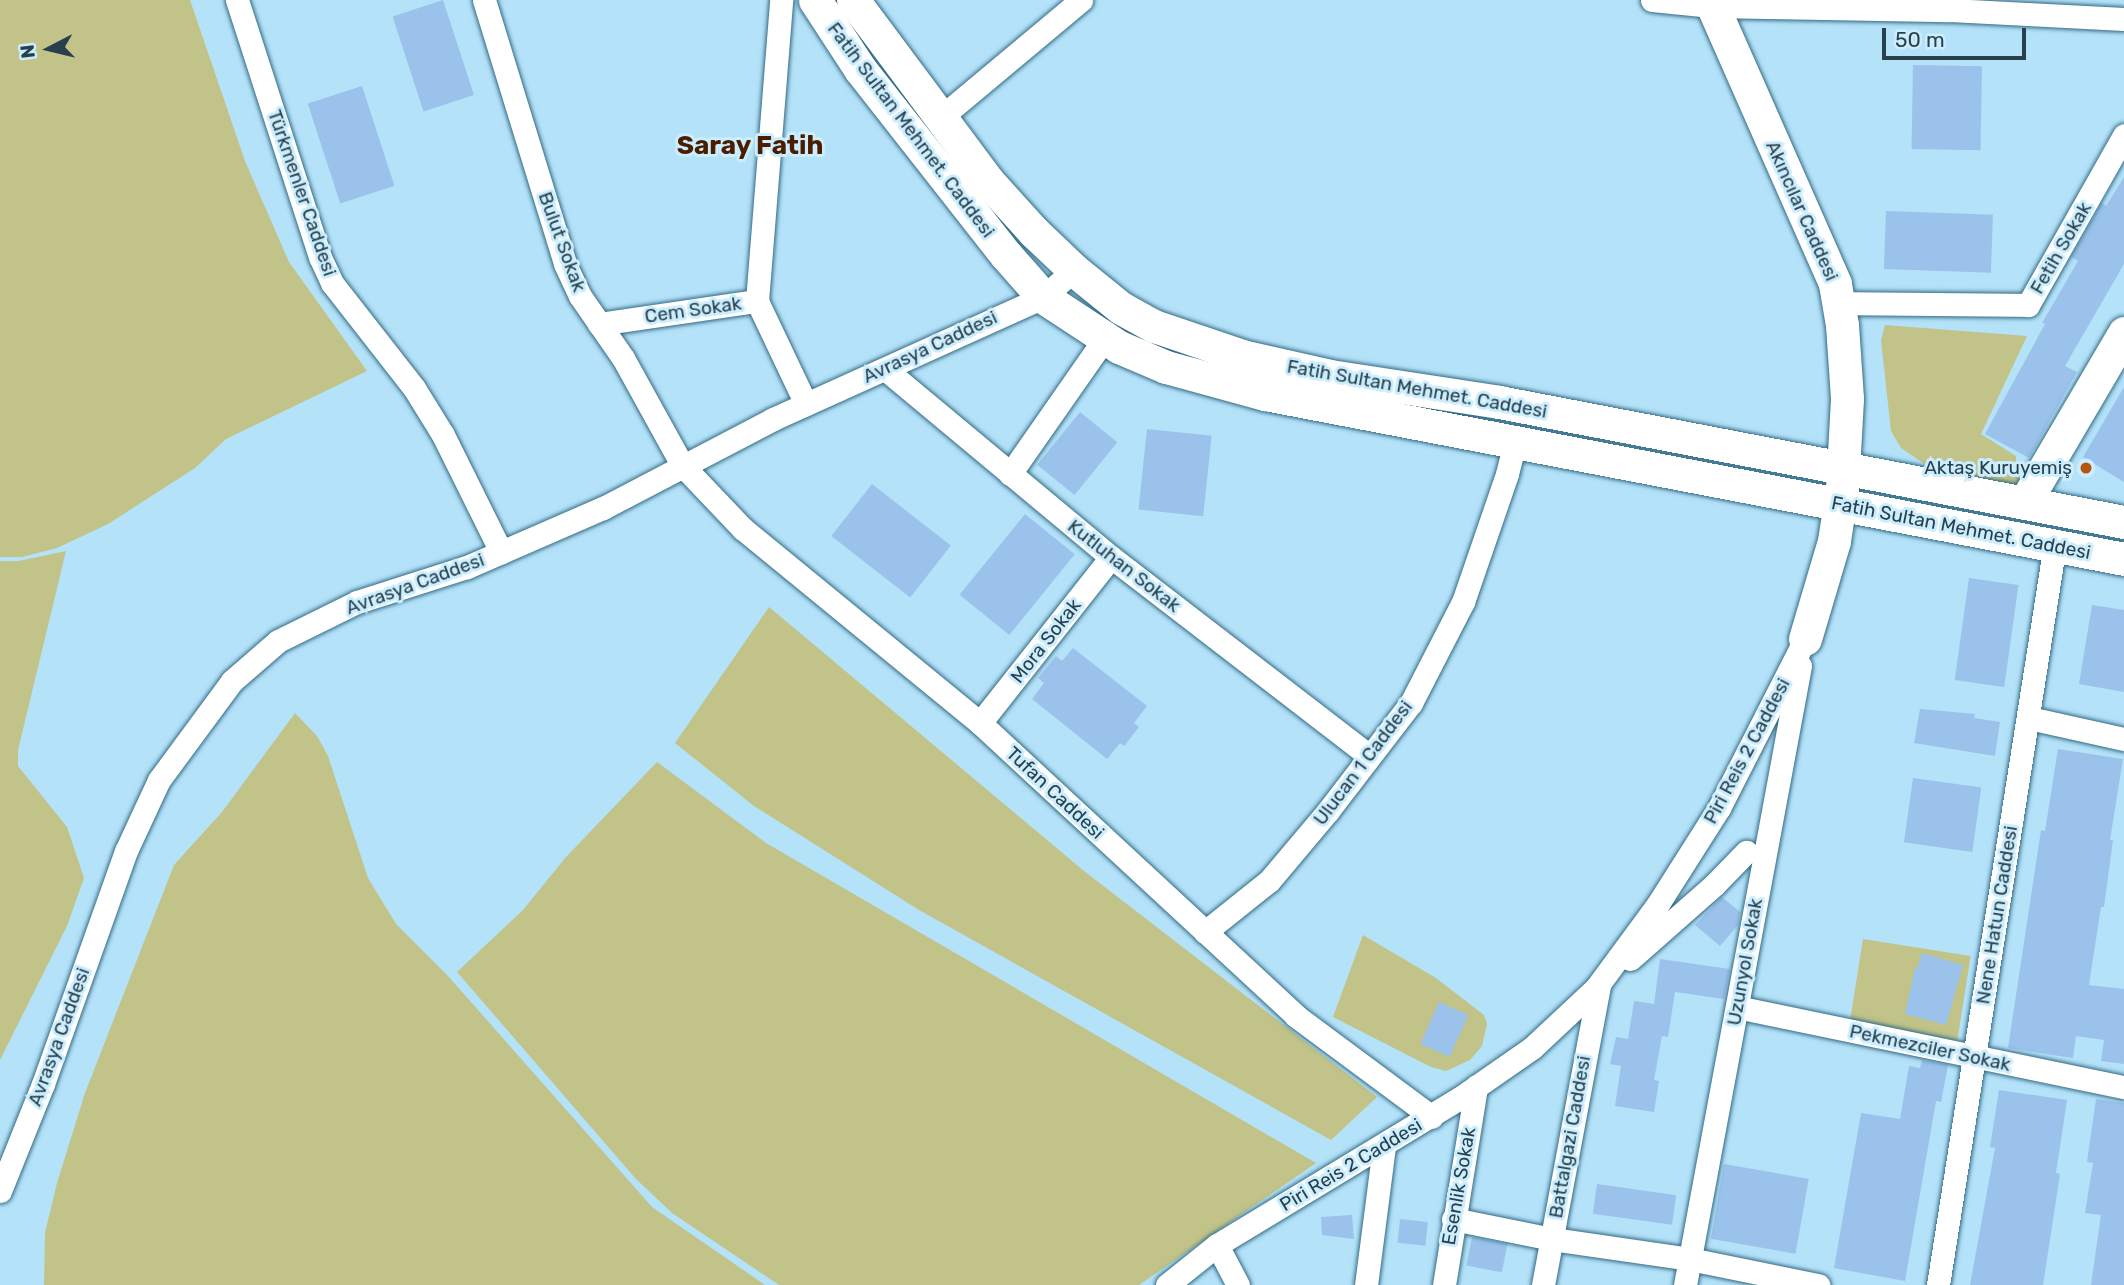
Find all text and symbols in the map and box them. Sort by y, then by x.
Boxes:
north arrow [14,14,84,84]
scale bar [1886,14,2030,58]
street label: Fatih Sultan Mehmet. Caddesi [823,18,999,242]
text: 50 m [1895,27,1945,52]
text: N [15,43,40,60]
street label: Türkmenler Caddesi [263,107,341,279]
district label: Saray Fatih [676,130,824,162]
street label: Akıncılar Caddesi [1761,137,1843,285]
street label: Bulut Sokak [533,189,591,295]
street label: Fetih Sokak [2026,198,2096,298]
street label: Cem Sokak [643,292,743,328]
street label: Avrasya Caddesi [859,306,1001,388]
street label: Fatih Sultan Mehmet. Caddesi [1285,355,1549,423]
place label: Aktaş Kuruyemiş [1924,457,2072,479]
marker: Aktaş Kuruyemiş [2078,460,2094,476]
street label: Fatih Sultan Mehmet. Caddesi [1830,492,2092,564]
street label: Kutluhan Sokak [1063,515,1185,617]
street label: Avrasya Caddesi [343,548,487,620]
street label: Mora Sokak [1006,594,1086,688]
street label: Piri Reis 2 Caddesi [1699,674,1795,828]
street label: Ulucan 1 Caddesi [1309,696,1417,830]
street label: Tufan Caddesi [1001,742,1109,844]
street label: Nene Hatun Caddesi [1972,824,2022,1006]
street label: Uzunyol Sokak [1723,897,1767,1027]
street label: Avrasya Caddesi [23,965,95,1109]
street label: Pekmezciler Sokak [1847,1020,2013,1076]
street label: Battalgazi Caddesi [1544,1054,1596,1220]
street label: Piri Reis 2 Caddesi [1276,1114,1426,1216]
street label: Esenlik Sokak [1437,1125,1481,1247]

